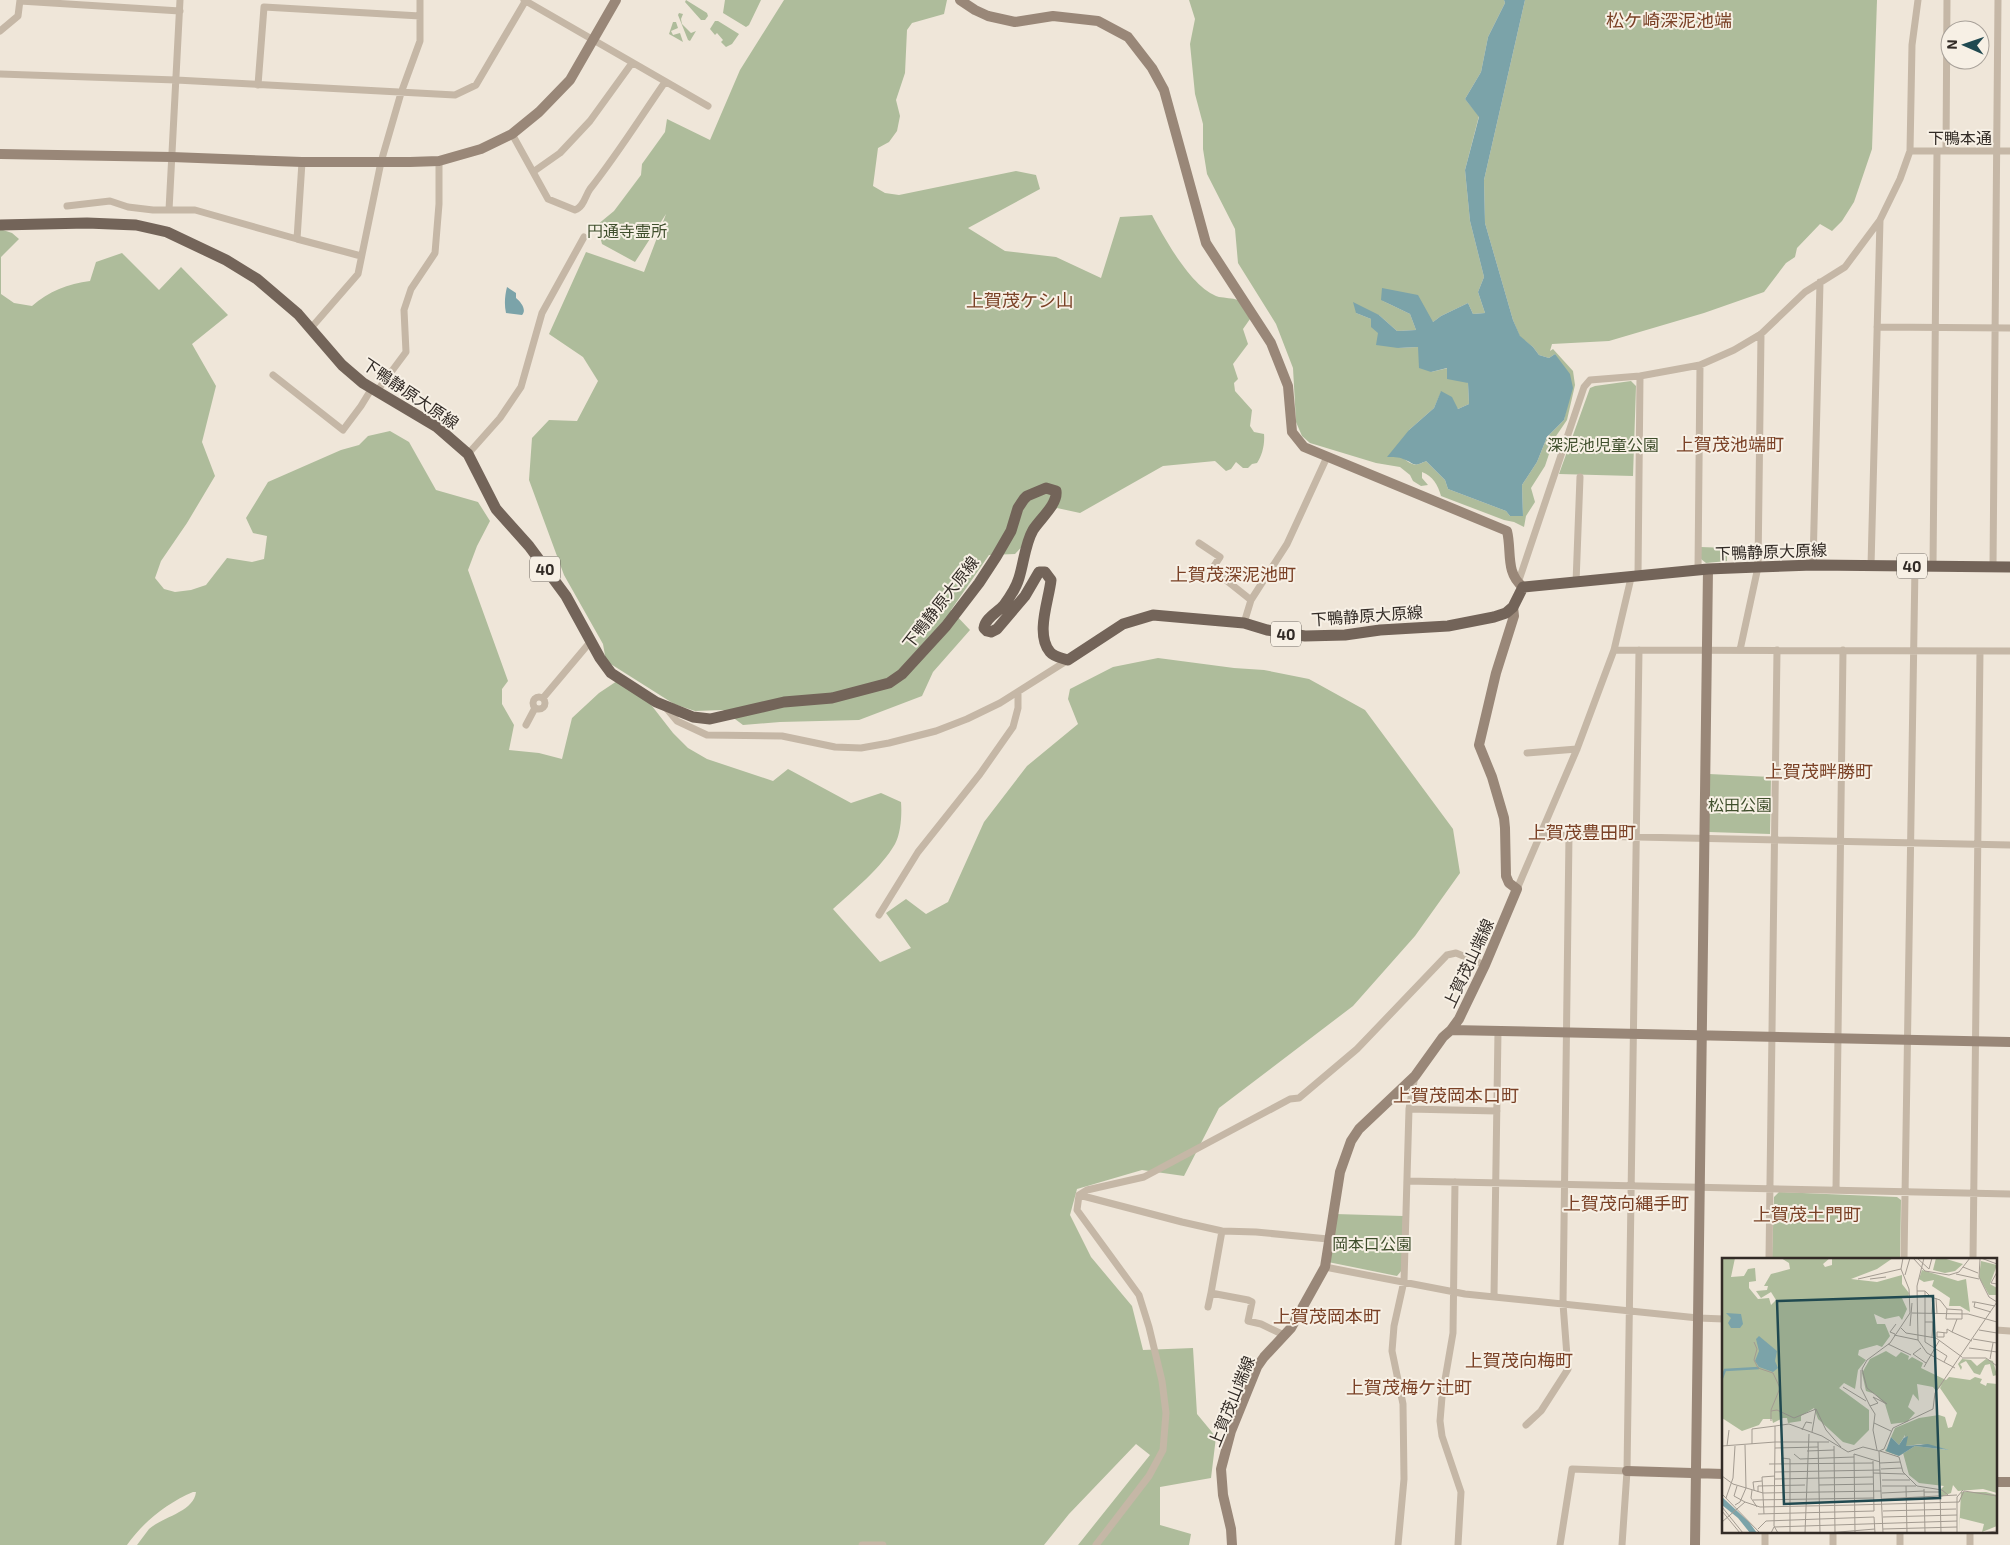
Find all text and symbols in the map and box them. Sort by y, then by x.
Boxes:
district label: 松ケ崎深泥池端 [1606,9,1732,31]
north arrow [1940,20,1990,70]
text: N [1943,39,1960,50]
street label: 下鴨本通 [1928,128,1992,147]
park label: 円通寺霊所 [587,221,667,240]
district label: 上賀茂ケシ山 [966,289,1074,311]
street label: 下鴨静原大原線 [359,354,463,432]
district label: 上賀茂池端町 [1676,433,1784,455]
park label: 深泥池児童公園 [1547,435,1659,454]
street label: 下鴨静原大原線 [1715,540,1827,562]
street label: 下鴨静原大原線 [898,552,982,652]
road number: 40 [1897,554,1927,578]
road number: 40 [530,556,560,582]
district label: 上賀茂深泥池町 [1170,563,1296,585]
street label: 下鴨静原大原線 [1310,602,1424,628]
road number: 40 [1271,622,1301,646]
district label: 上賀茂畔勝町 [1765,760,1873,782]
park label: 松田公園 [1708,795,1772,814]
district label: 上賀茂豊田町 [1528,821,1636,843]
street label: 上賀茂山端線 [1439,915,1497,1011]
district label: 上賀茂岡本口町 [1393,1084,1519,1106]
district label: 上賀茂向縄手町 [1563,1192,1689,1214]
district label: 上賀茂土門町 [1753,1203,1861,1225]
park label: 岡本口公園 [1332,1234,1412,1253]
inset map [1722,1258,1998,1532]
district label: 上賀茂岡本町 [1273,1305,1381,1327]
district label: 上賀茂向梅町 [1465,1349,1573,1371]
street label: 上賀茂山端線 [1204,1353,1258,1449]
district label: 上賀茂梅ケ辻町 [1346,1376,1472,1398]

